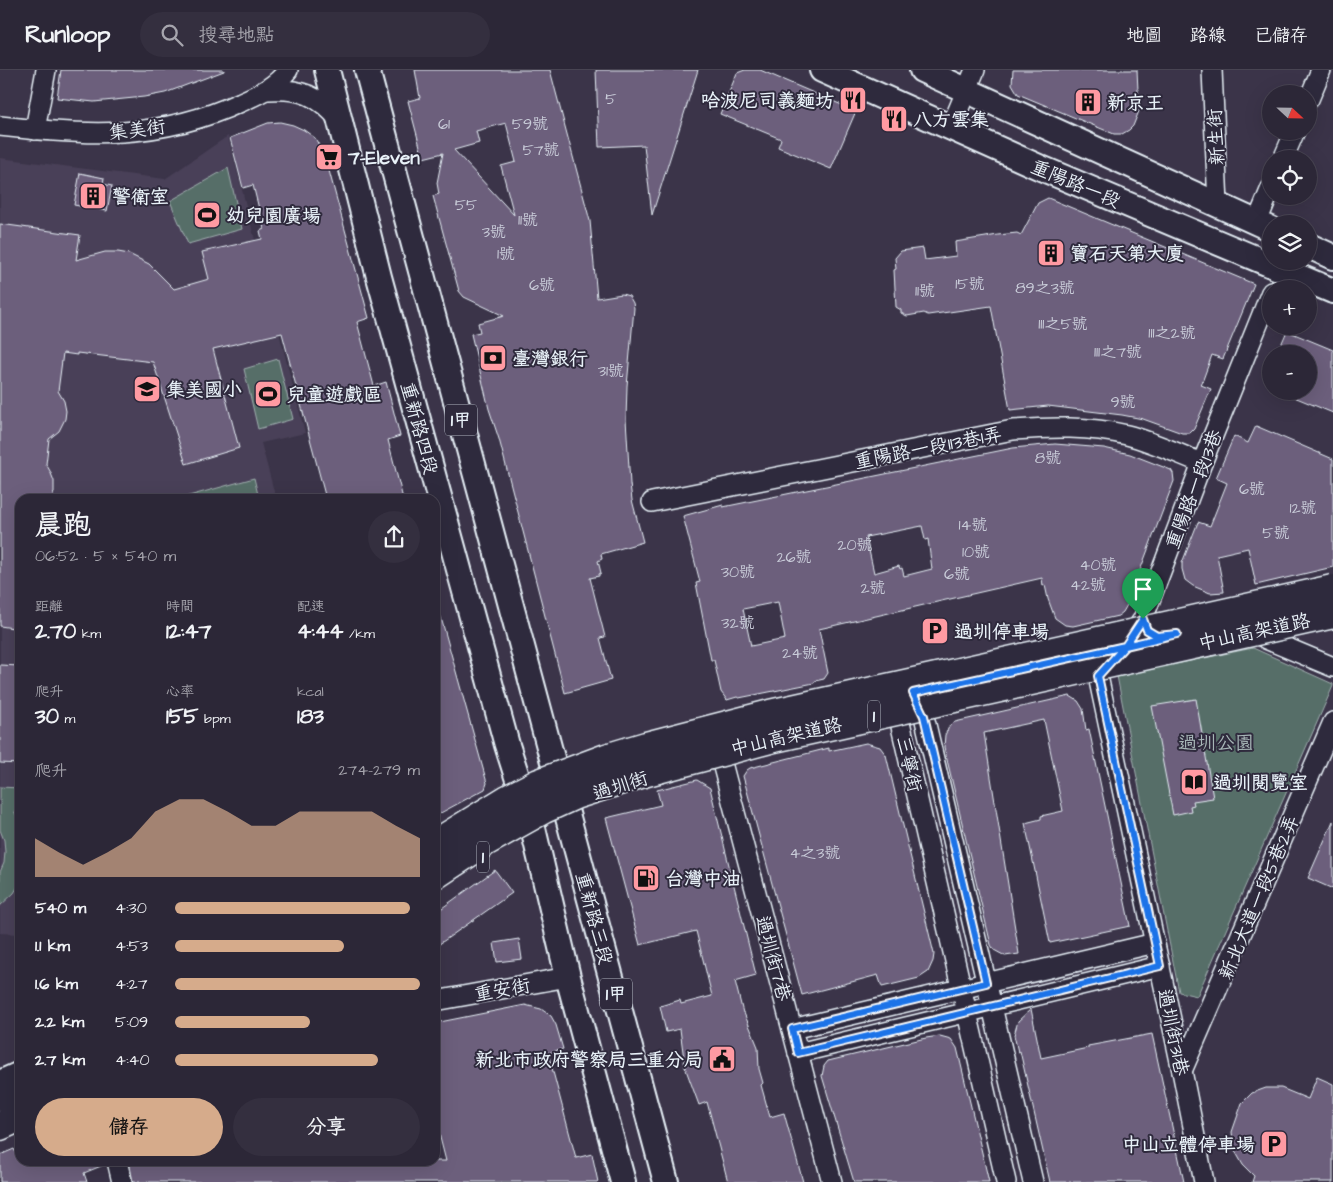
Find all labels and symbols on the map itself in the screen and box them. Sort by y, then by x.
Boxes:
restaurant icon: 哈波尼司義麵坊 [838,85,868,115]
north arrow [1262,85,1318,140]
building icon: 新京王 [1073,87,1103,117]
house number: 5 [605,88,617,110]
place label: 哈波尼司義麵坊 [701,88,834,115]
place label: 新京王 [1107,90,1164,117]
restaurant icon: 八方雲集 [879,104,909,134]
place label: 八方雲集 [913,107,989,134]
street label: 新生街 [1202,108,1231,166]
house number: 61 [438,113,450,135]
house number: 59號 [512,113,548,135]
street label: 集美街 [107,114,167,147]
house number: 57號 [522,139,560,161]
supermarket icon: 7-Eleven [314,142,344,172]
place label: 7-Eleven [347,145,420,172]
street label: 重陽路一段 [1026,153,1124,215]
building icon: 警衛室 [78,181,108,211]
place label: 警衛室 [112,184,169,211]
house number: 55 [455,194,478,216]
sports icon: 幼兒園廣場 [192,200,222,230]
place label: 幼兒園廣場 [226,203,321,230]
house number: 11號 [518,209,538,231]
house number: 3號 [482,221,506,243]
building icon: 寶石天第大廈 [1036,238,1066,268]
place label: 寶石天第大廈 [1070,241,1184,268]
house number: 1號 [497,243,515,265]
house number: 15號 [955,273,985,295]
house number: 6號 [529,274,555,296]
house number: 89之3號 [1015,277,1075,299]
house number: 11號 [915,280,935,302]
house number: 111之5號 [1038,313,1088,335]
house number: 111之2號 [1148,322,1196,344]
house number: 111之7號 [1094,341,1142,363]
bank icon: 臺灣銀行 [478,343,508,373]
place label: 臺灣銀行 [512,346,588,373]
house number: 31號 [598,360,624,382]
school or university icon: 集美國小 [132,374,162,404]
place label: 集美國小 [166,377,242,404]
sports icon: 兒童遊戲區 [253,379,283,409]
street label: 重新路四段 [393,379,444,478]
place label: 兒童遊戲區 [287,382,382,409]
house number: 9號 [1110,391,1136,413]
road number: 1甲 [445,404,477,436]
street label: 重陽路一段113巷1弄 [852,421,1004,476]
street label: 重陽路一段13巷 [1159,426,1230,553]
house number: 8號 [1035,447,1061,469]
house number: 6號 [1239,478,1265,500]
house number: 12號 [1289,497,1317,519]
house number: 14號 [959,514,987,536]
house number: 5號 [1262,522,1290,544]
house number: 20號 [837,534,873,556]
house number: 10號 [962,541,990,563]
house number: 26號 [776,546,812,568]
house number: 40號 [1080,554,1117,576]
house number: 30號 [721,561,755,583]
house number: 6號 [944,563,970,585]
pin [1122,568,1164,619]
house number: 42號 [1070,574,1106,596]
house number: 2號 [860,577,886,599]
street label: 中山高架道路 [1196,607,1313,658]
house number: 32號 [721,612,755,634]
parking icon: 過圳停車場 [920,616,950,646]
place label: 過圳停車場 [954,619,1049,646]
house number: 24號 [782,642,818,664]
road number: 1 [868,700,880,731]
street label: 中山高架道路 [728,711,845,763]
park label: 過圳公園 [1178,730,1254,757]
street label: 三寧街 [889,734,928,795]
street label: 過圳街 [589,765,652,808]
library icon: 過圳閱覽室 [1179,767,1209,797]
place label: 過圳閱覽室 [1213,770,1308,797]
street label: 新北大道一段5巷2弄 [1213,811,1306,984]
road number: 1 [477,842,489,872]
house number: 4之3號 [789,842,841,864]
fuel station icon: 台灣中油 [631,863,661,893]
place label: 台灣中油 [665,866,741,893]
street label: 重新路三段 [568,869,619,968]
street label: 過圳街7巷 [748,913,797,1004]
street label: 重安街 [472,972,533,1009]
road number: 1甲 [600,979,632,1010]
street label: 過圳街31巷 [1150,986,1195,1078]
public building icon: 新北市政府警察局三重分局 [707,1044,737,1074]
place label: 新北市政府警察局三重分局 [475,1047,703,1074]
parking icon: 中山立體停車場 [1259,1129,1289,1159]
place label: 中山立體停車場 [1122,1132,1255,1159]

